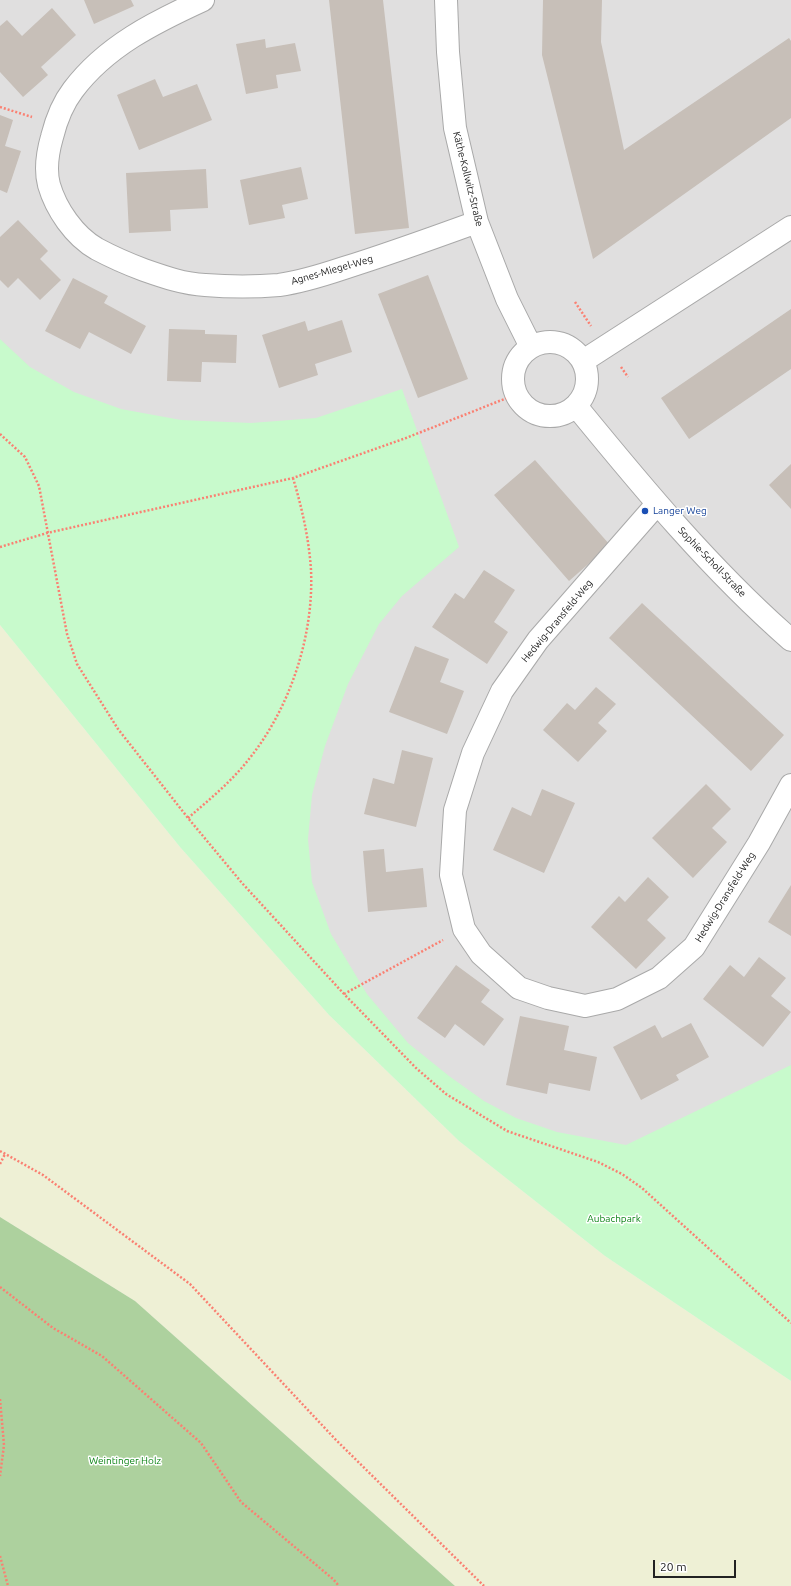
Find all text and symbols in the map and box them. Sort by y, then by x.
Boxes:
street label: Käthe-Kollwitz-Straße [450,130,486,228]
street label: Agnes-Miegel-Weg [290,253,374,287]
place label: Langer Weg [653,505,707,517]
marker: Langer Weg [640,506,650,516]
street label: Sophie-Scholl-Straße [675,524,749,600]
street label: Hedwig-Dransfeld-Weg [519,577,595,665]
street label: Hedwig-Dransfeld-Weg [692,850,758,944]
park label: Aubachpark [587,1213,641,1225]
park label: Weintinger Holz [89,1455,161,1467]
scale bar [655,1552,738,1578]
text: 20 m [660,1560,687,1573]

